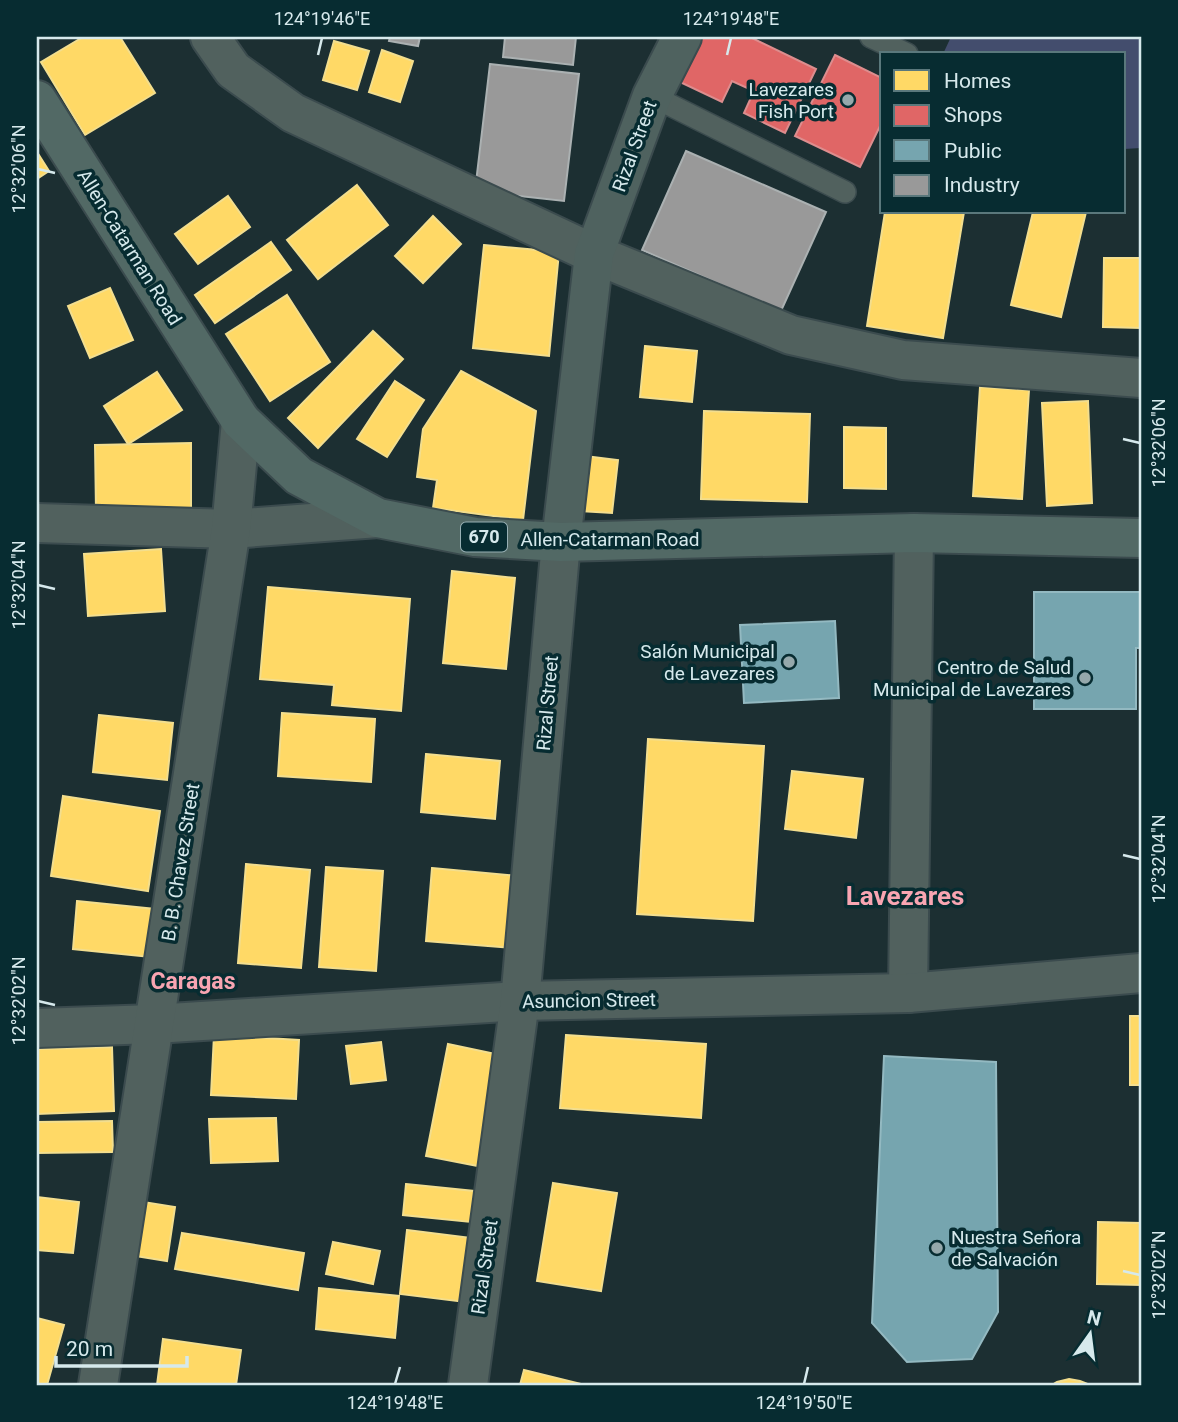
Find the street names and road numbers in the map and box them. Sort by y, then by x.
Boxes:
street label: Rizal Street [607,97,662,195]
street label: Allen-Catarman Road [72,165,187,329]
road number: 670 [461,522,507,552]
street label: Allen-Catarman Road [521,528,699,551]
street label: Rizal Street [532,654,563,752]
street label: B. B. Chavez Street [157,781,204,943]
street label: Asuncion Street [522,988,656,1013]
street label: Rizal Street [466,1218,503,1316]

